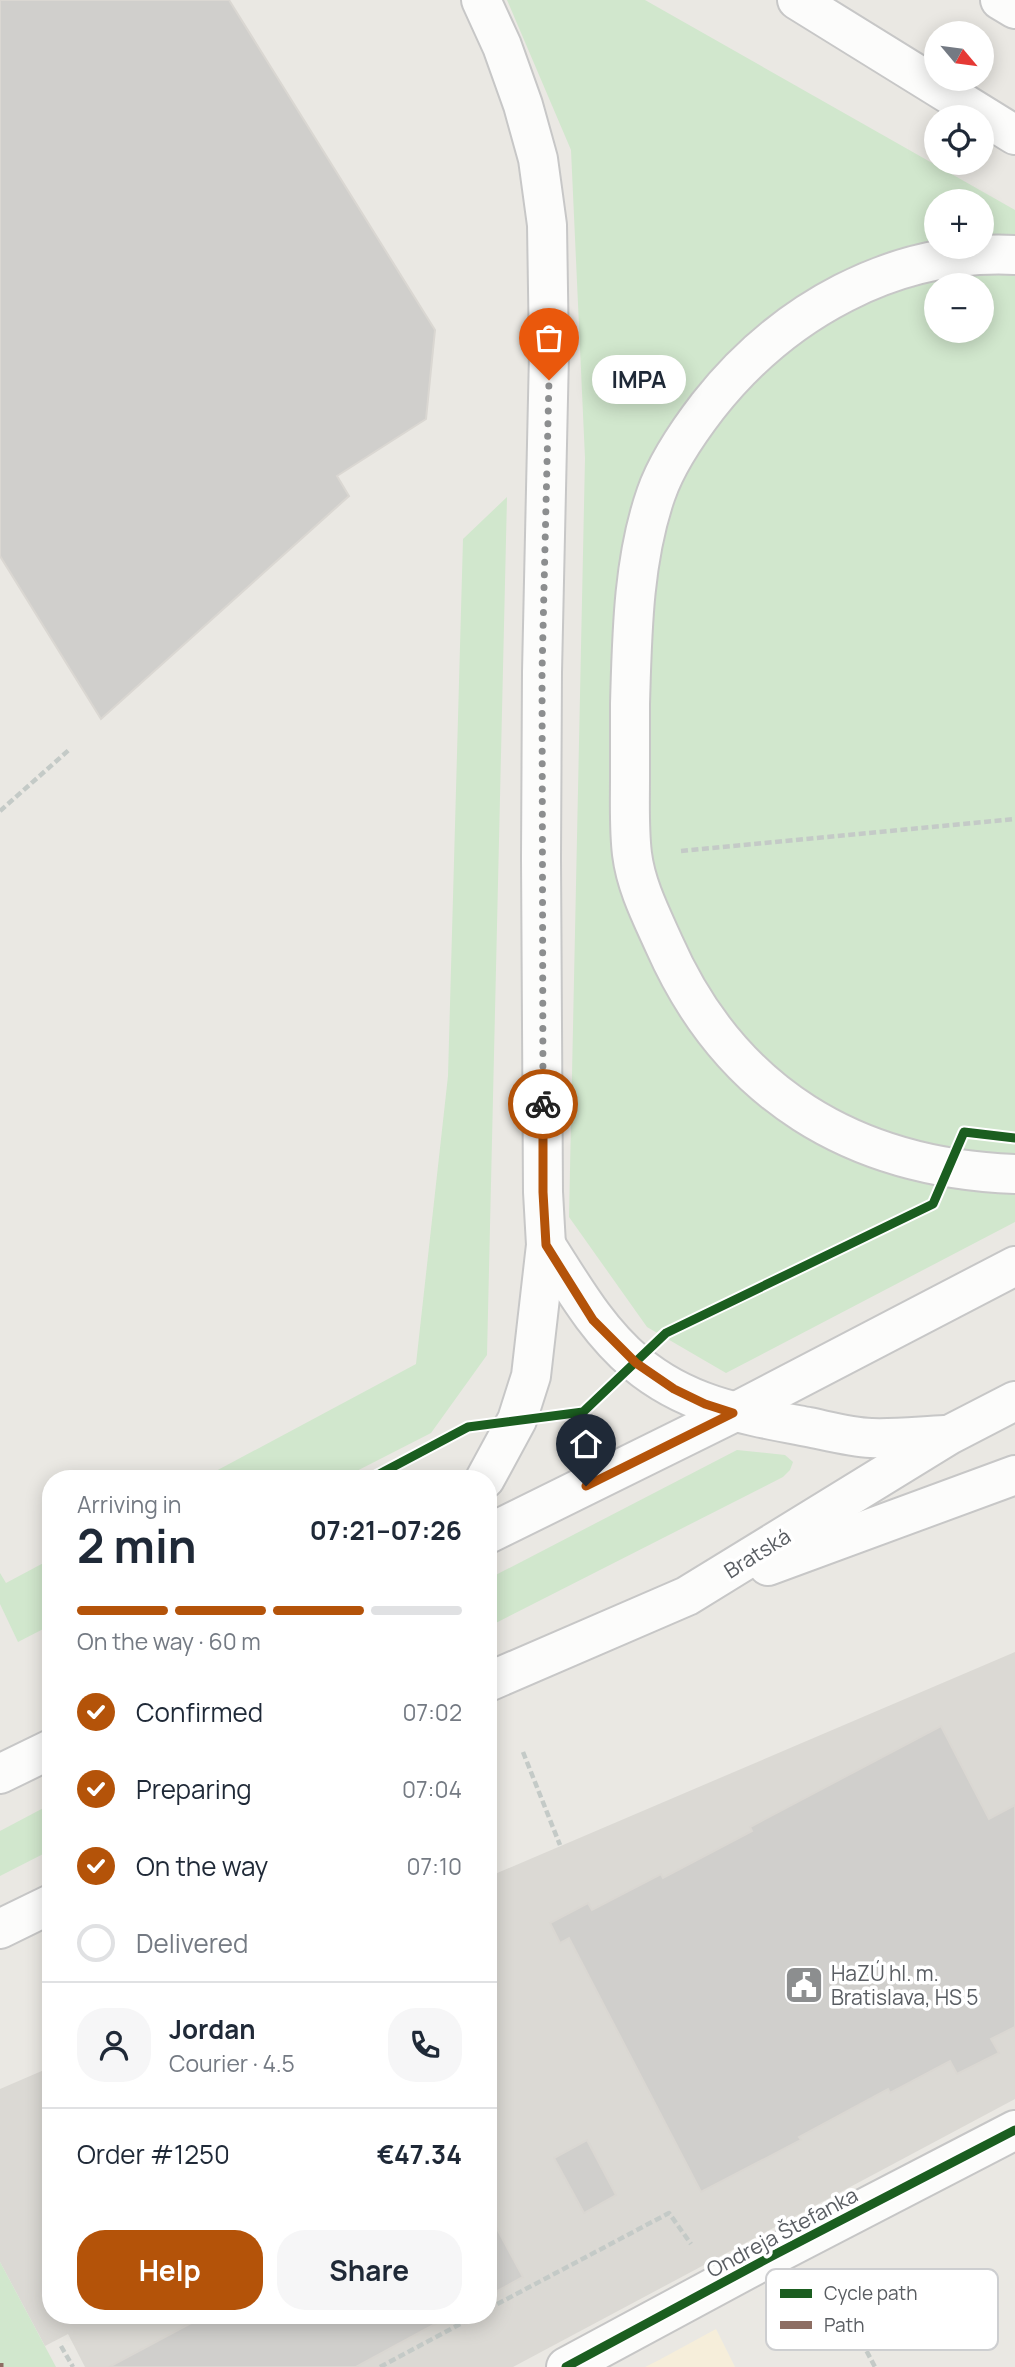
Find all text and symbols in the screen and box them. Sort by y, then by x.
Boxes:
north arrow [924,21,994,91]
map controls [924,21,994,343]
button: locate [924,105,994,175]
button: + [924,189,994,259]
button: − [924,273,994,343]
pin [519,308,579,380]
icon: bag [530,319,568,357]
callout: IMPA [591,356,686,404]
text: IMPA [611,363,667,395]
courier [508,1069,578,1139]
icon: bike [524,1085,562,1123]
pin [556,1414,616,1486]
icon: home [567,1425,605,1463]
text: Arriving in [77,1488,182,1520]
text: 07:21–07:26 [310,1512,462,1548]
text: 2 min [77,1514,197,1577]
street label: Bratská [719,1522,795,1584]
text: On the way · 60 m [77,1625,261,1657]
icon: check [77,1693,115,1731]
text: Confirmed [136,1694,263,1730]
text: 07:02 [402,1696,462,1728]
icon: check [77,1770,115,1808]
text: Preparing [136,1771,252,1807]
text: 07:04 [402,1773,462,1805]
icon: check [77,1847,115,1885]
text: On the way [136,1848,268,1884]
text: 07:10 [407,1850,462,1882]
text: Delivered [136,1925,248,1961]
place label: HaZÚ hl. m. Bratislava, HS 5 [831,1959,978,2011]
public building icon: HaZÚ hl. m. Bratislava, HS 5 [783,1964,825,2006]
button: person [77,2008,151,2082]
button: phone [388,2008,462,2082]
text: Jordan [169,2011,255,2047]
text: Courier · 4.5 [169,2047,295,2079]
text: Order #1250 [77,2136,230,2172]
text: €47.34 [377,2136,462,2172]
street label: Ondreja Štefanka [702,2180,862,2284]
button: Help [77,2230,263,2310]
button: Share [277,2230,462,2310]
legend [766,2269,998,2350]
text: Cycle path [824,2280,918,2306]
text: Path [824,2312,864,2338]

